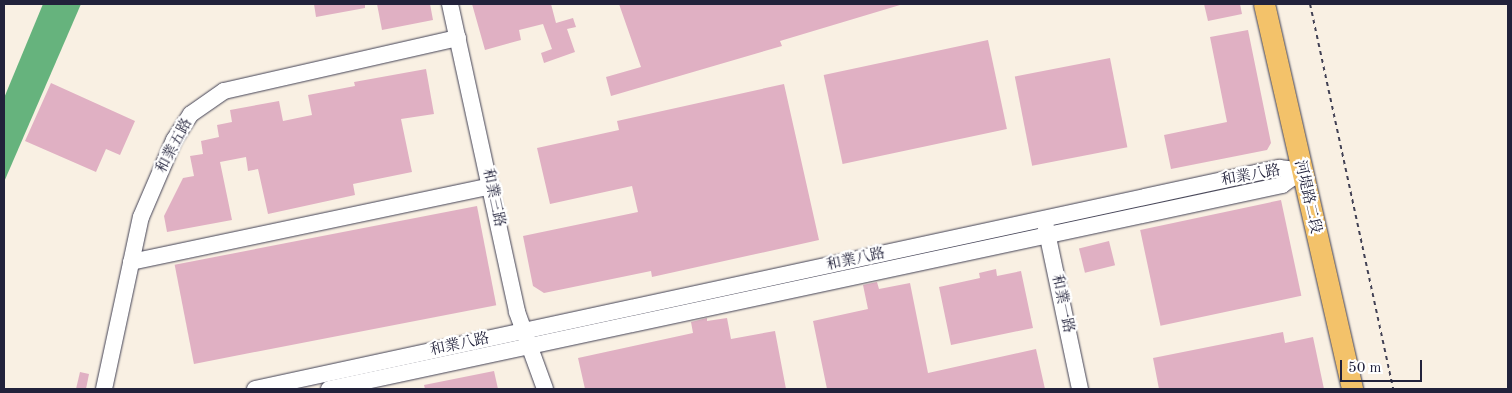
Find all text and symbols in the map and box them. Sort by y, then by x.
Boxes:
street label: 和業五路 [153,115,197,177]
street label: 河堤路二段 [1290,158,1324,236]
street label: 和業八路 [1220,162,1282,190]
street label: 和業三路 [478,167,508,229]
street label: 和業八路 [825,245,887,275]
street label: 和業一路 [1047,273,1077,335]
street label: 和業八路 [429,330,491,360]
scale bar [1342,350,1424,382]
text: 50 m [1348,361,1382,376]

